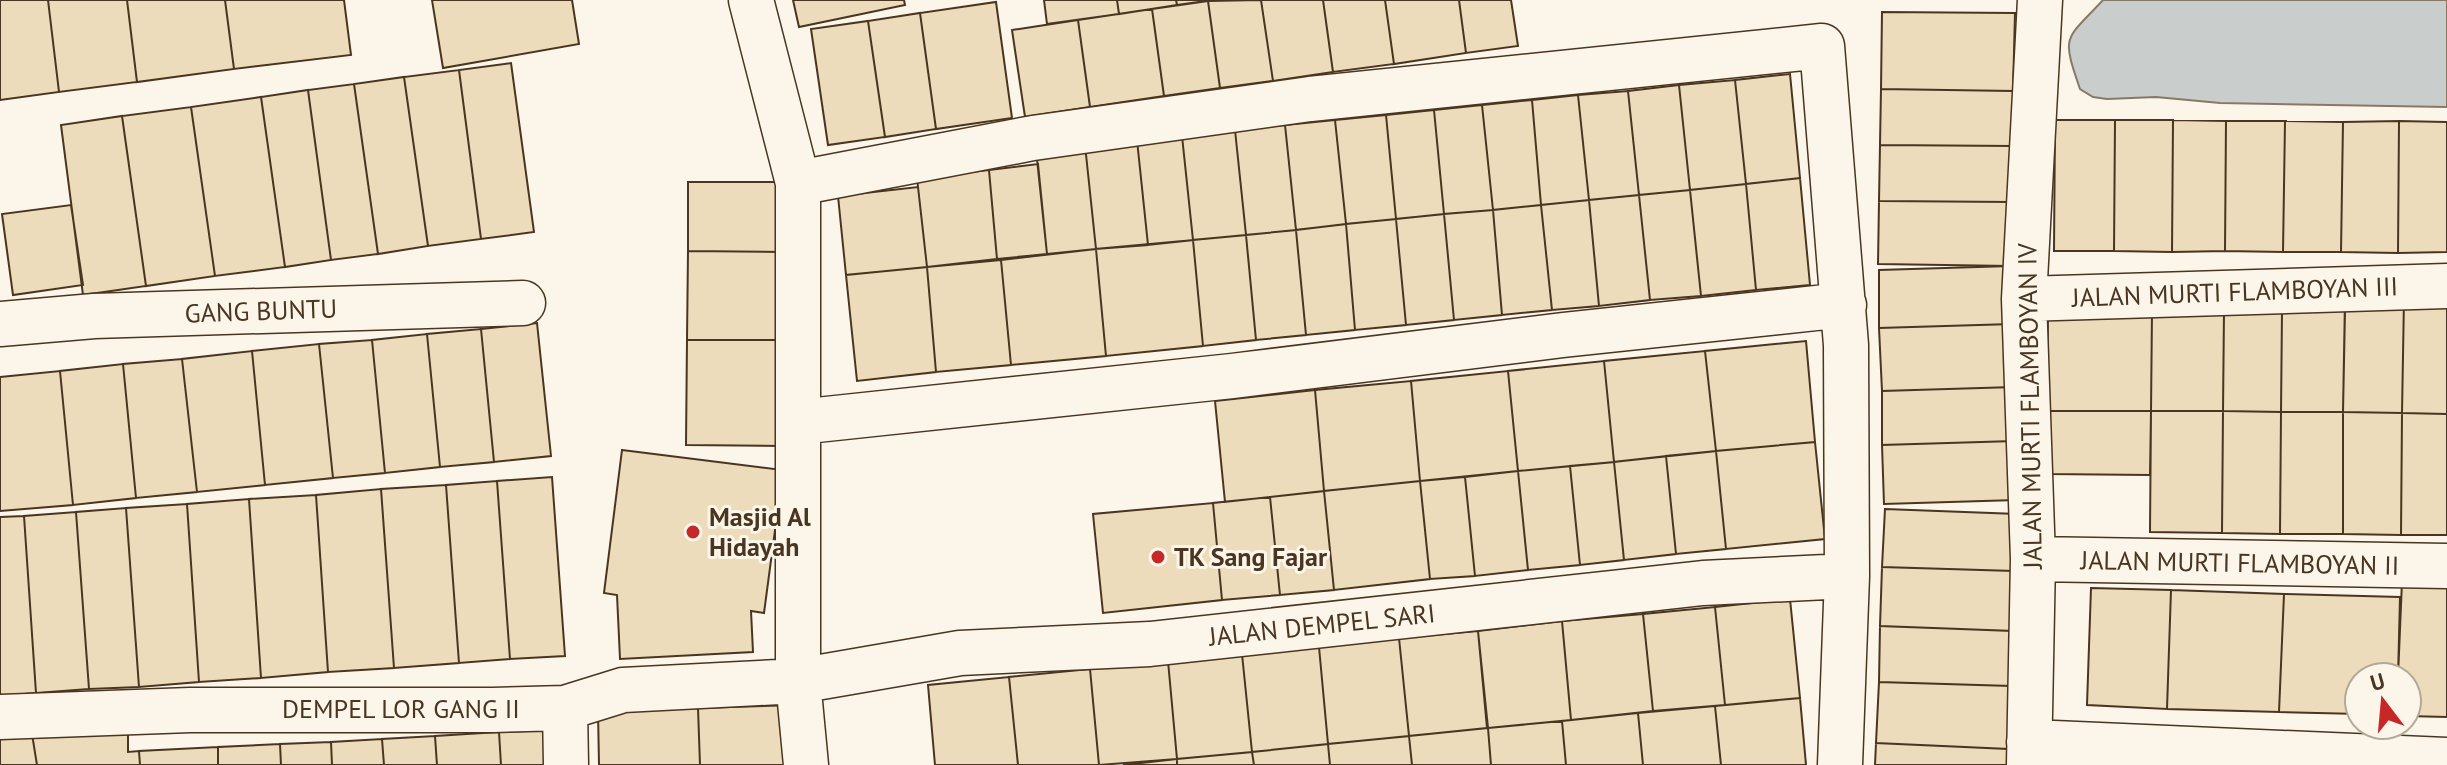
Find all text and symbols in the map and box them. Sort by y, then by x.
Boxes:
street label: JALAN MURTI FLAMBOYAN IV [2010,243,2049,570]
street label: JALAN MURTI FLAMBOYAN III [2070,269,2399,314]
street label: GANG BUNTU [184,291,338,330]
place label: Masjid Al Hidayah [709,500,811,563]
marker: Masjid Al Hidayah [684,523,702,541]
place label: TK Sang Fajar [1174,540,1328,573]
street label: JALAN MURTI FLAMBOYAN II [2079,543,2400,582]
marker: TK Sang Fajar [1149,548,1167,566]
street label: JALAN DEMPEL SARI [1206,596,1437,653]
north arrow [2343,661,2423,741]
text: U [2367,666,2388,697]
street label: DEMPEL LOR GANG II [282,692,520,725]

